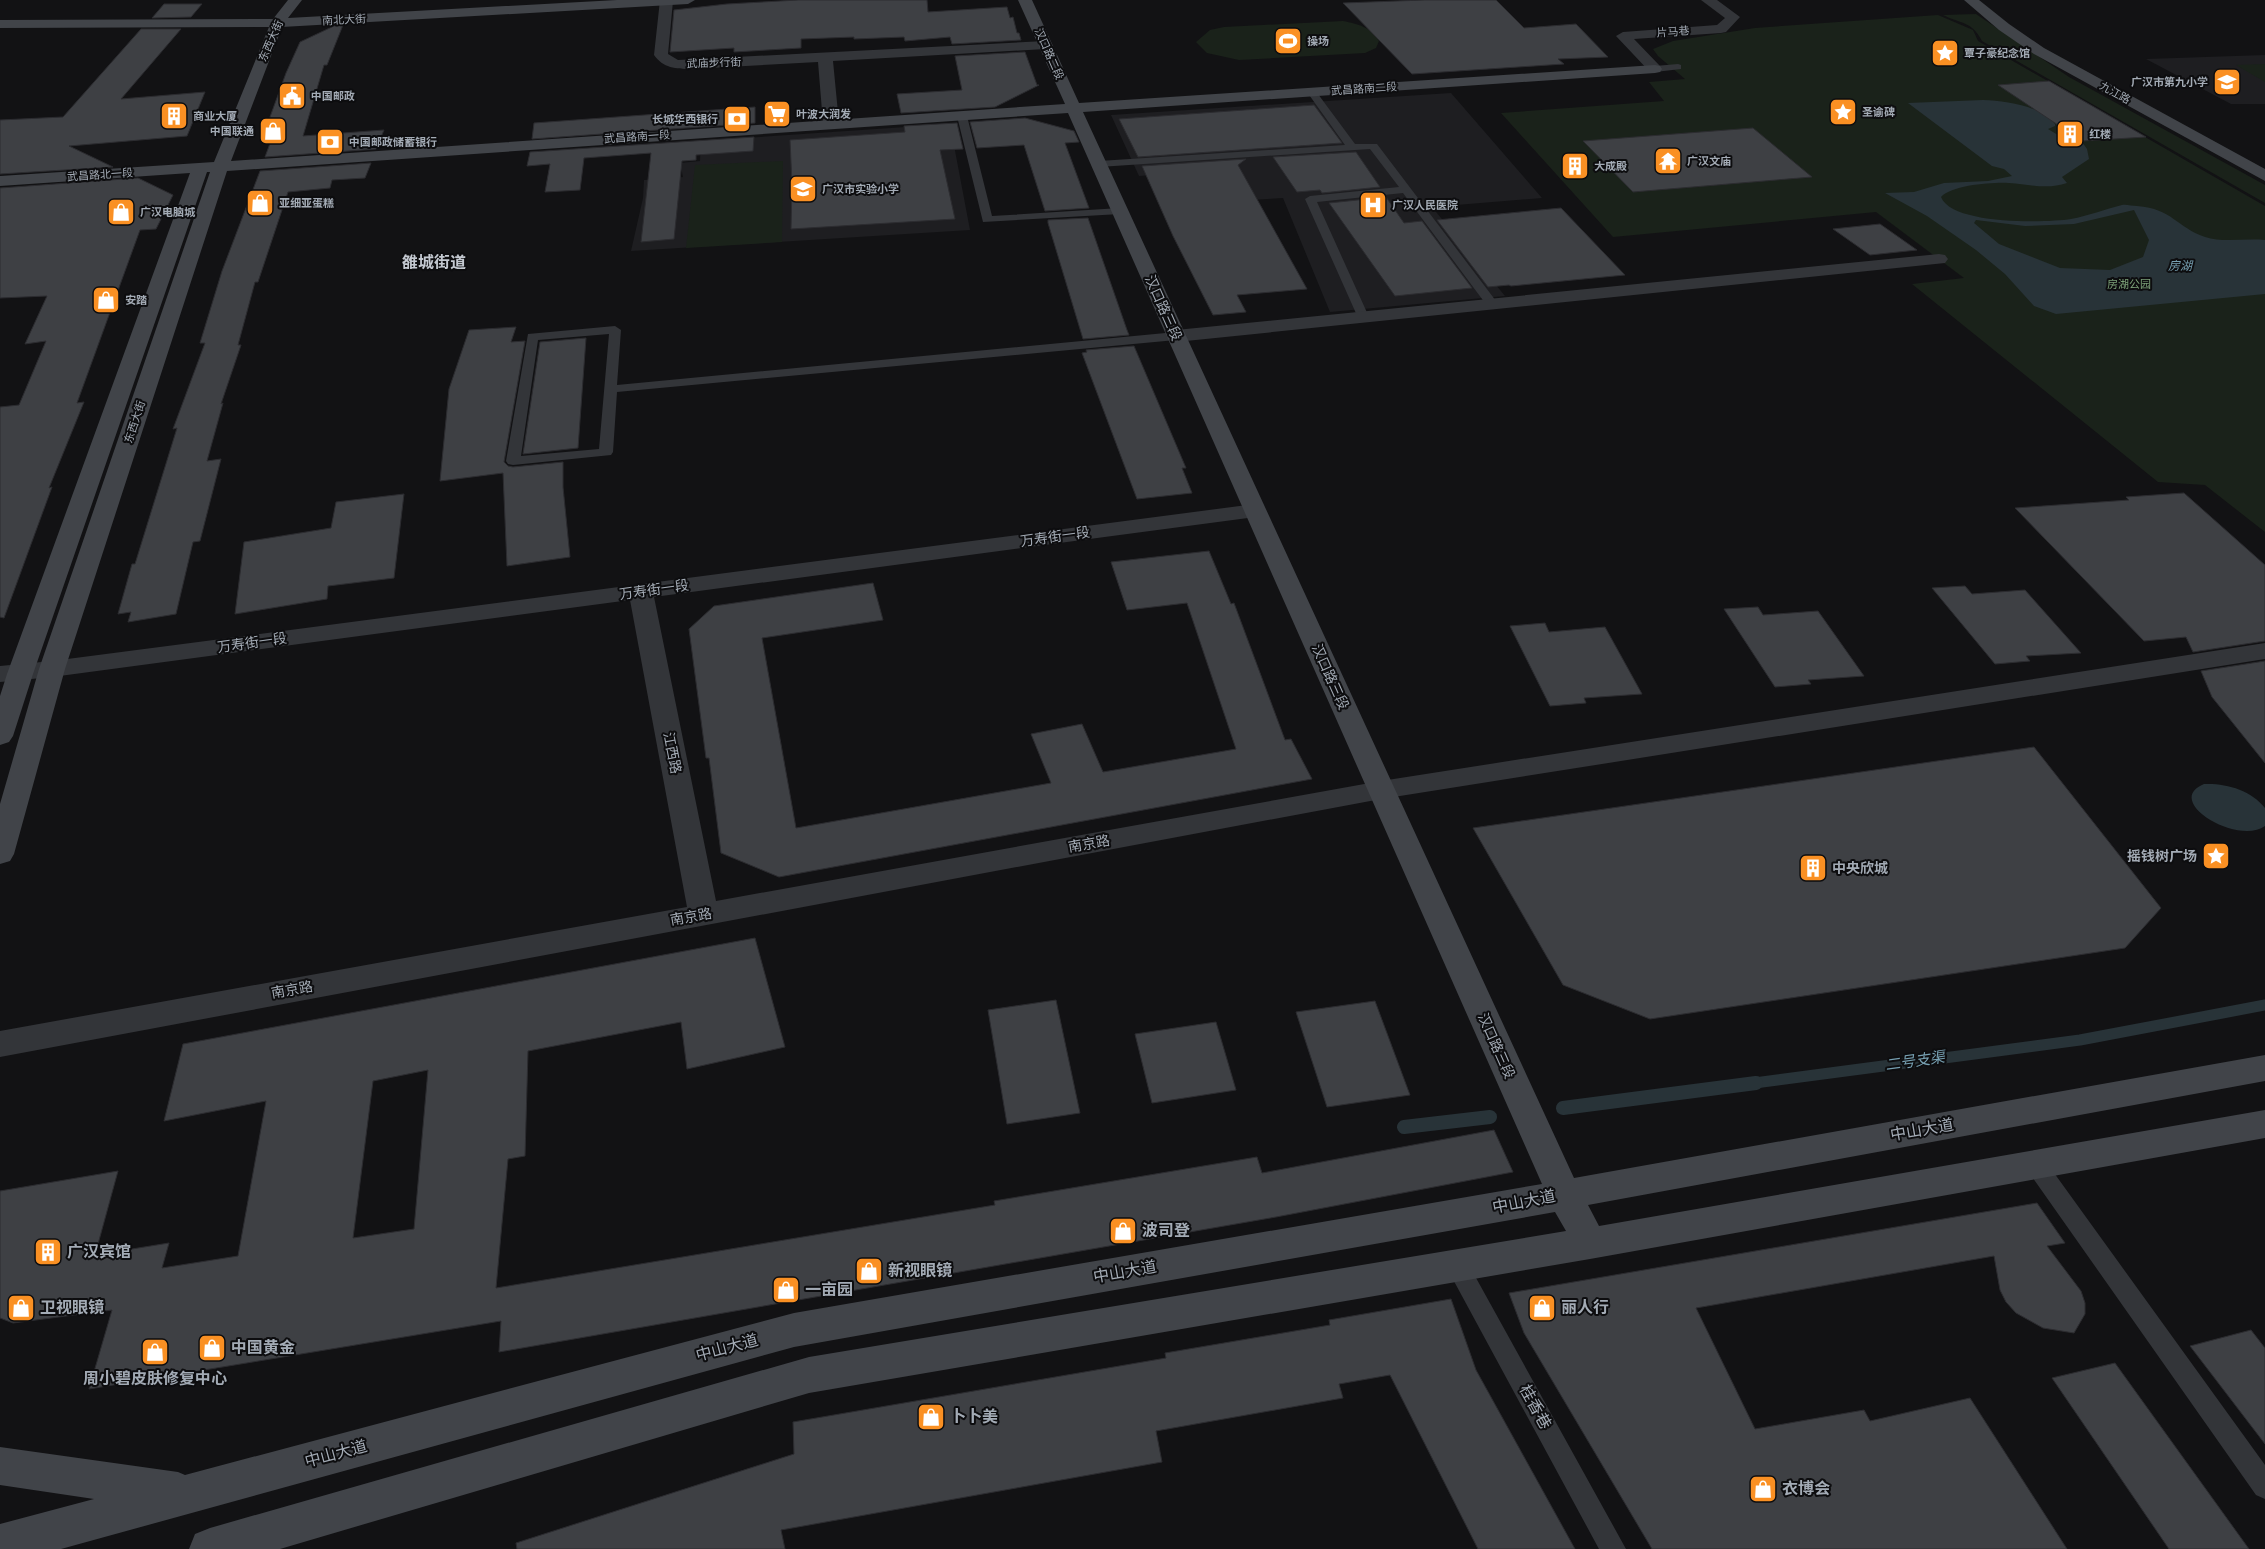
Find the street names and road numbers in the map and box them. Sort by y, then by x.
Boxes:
street label: 南北大街 [322,11,366,29]
street label: 东西大街 [255,18,287,64]
street label: 片马巷 [1656,23,1690,41]
street label: 汉口路二段 [1031,26,1067,82]
street label: 武庙步行街 [686,55,742,71]
street label: 九江路 [2097,78,2133,108]
street label: 武昌路南二段 [1331,79,1397,99]
street label: 武昌路南一段 [604,127,670,147]
street label: 武昌路北一段 [67,165,133,185]
street label: 汉口路三段 [1140,272,1186,344]
street label: 东西大街 [121,399,149,445]
street label: 万寿街一段 [1019,523,1091,551]
street label: 万寿街一段 [618,576,690,604]
street label: 万寿街一段 [216,629,288,657]
street label: 汉口路三段 [1307,641,1353,713]
street label: 江西路 [659,731,685,775]
street label: 南京路 [1067,831,1111,857]
street label: 南京路 [669,904,713,930]
street label: 南京路 [270,977,314,1003]
street label: 汉口路三段 [1473,1010,1519,1082]
street label: 中山大道 [1889,1114,1955,1146]
street label: 中山大道 [1490,1185,1558,1219]
street label: 中山大道 [1092,1256,1158,1288]
street label: 中山大道 [693,1329,761,1367]
street label: 桂香巷 [1514,1381,1556,1433]
street label: 中山大道 [302,1435,370,1473]

